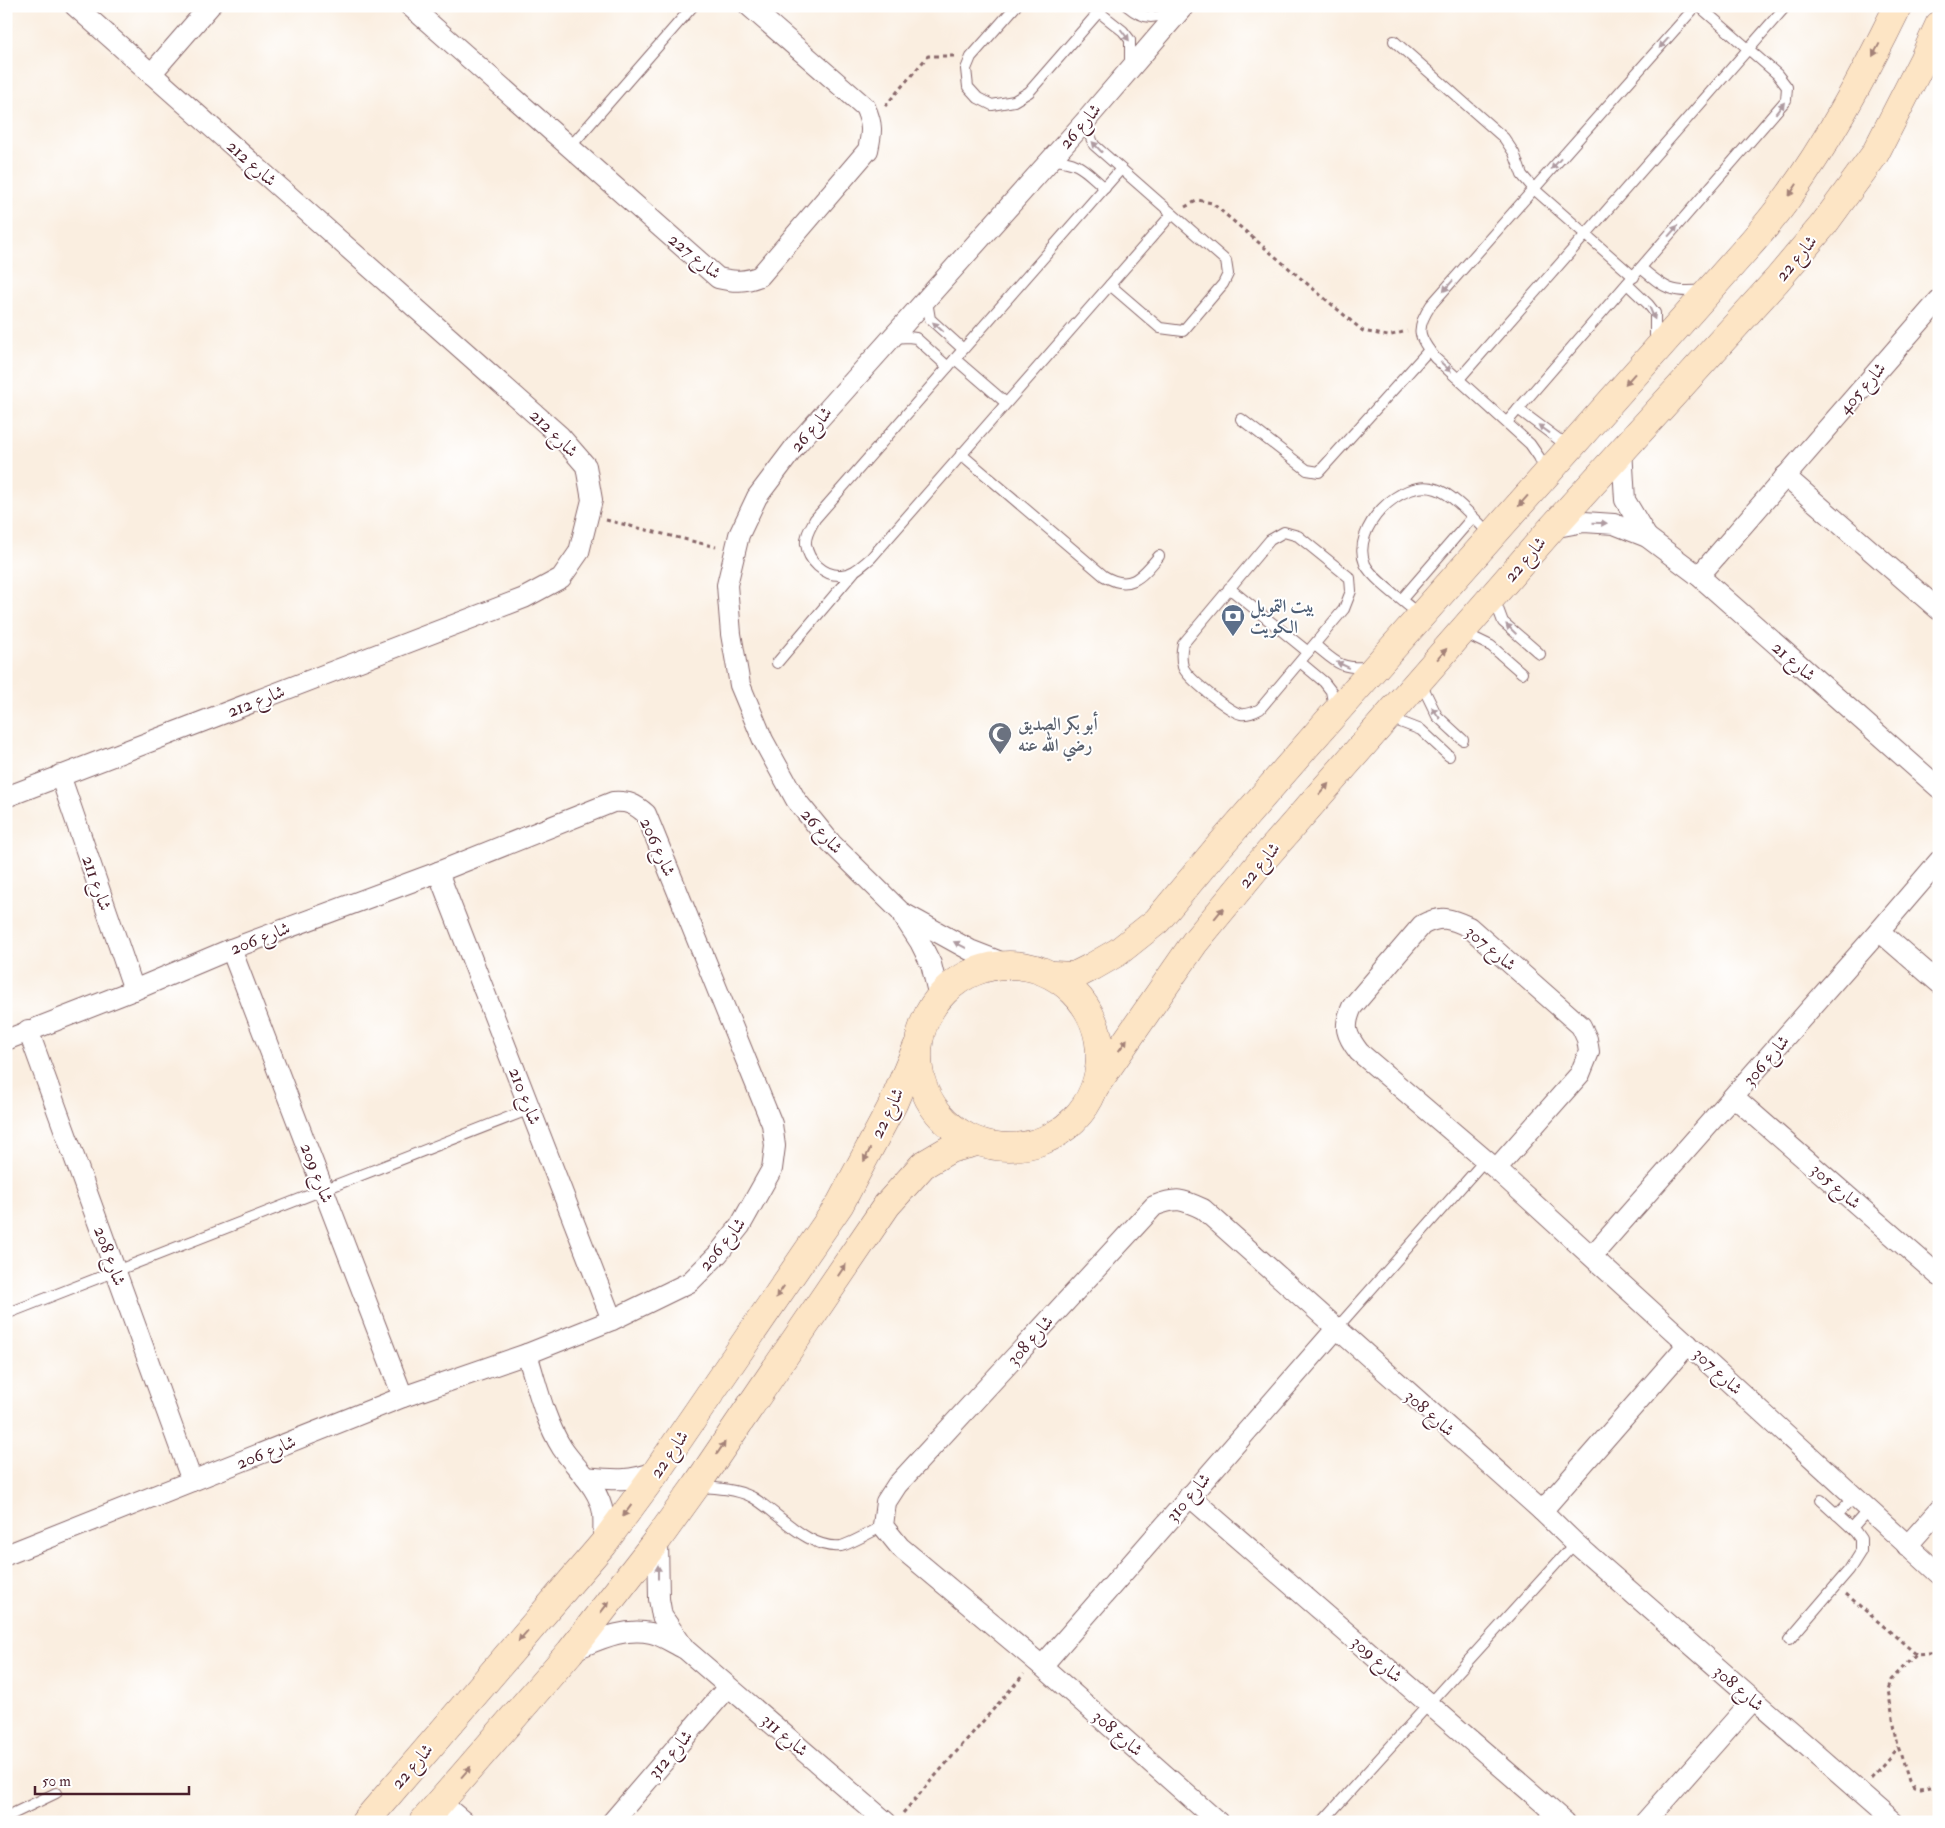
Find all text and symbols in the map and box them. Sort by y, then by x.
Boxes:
one-way arrow [1120,28,1130,42]
one-way arrow [1658,36,1669,49]
one-way arrow [1872,43,1880,57]
street label: شارع 26 [1054,99,1109,156]
one-way arrow [1775,101,1785,115]
street label: شارع 212 [220,135,282,194]
one-way arrow [1091,142,1103,154]
one-way arrow [1550,158,1562,170]
one-way arrow [1789,183,1798,196]
one-way arrow [1668,225,1679,238]
street label: شارع 227 [662,228,726,287]
street label: شارع 22 [1770,231,1825,288]
one-way arrow [1442,280,1454,292]
one-way arrow [1648,306,1656,321]
one-way arrow [933,321,945,333]
street label: شارع 405 [1833,357,1894,421]
one-way arrow [1439,362,1452,373]
one-way arrow [1625,372,1636,385]
street label: شارع 26 [785,402,840,459]
street label: شارع 212 [522,404,583,465]
one-way arrow [1538,424,1551,435]
one-way arrow [1517,494,1529,506]
one-way arrow [1592,519,1608,527]
street label: شارع 22 [1499,532,1554,589]
place label: بيت التمويل الكويت [1250,595,1315,639]
bank icon: بيت التمويل الكويت [1220,603,1246,637]
one-way arrow [1505,623,1517,635]
street label: شارع 21 [1765,636,1820,689]
one-way arrow [1436,648,1448,660]
one-way arrow [1336,660,1350,668]
street label: شارع 212 [224,680,289,726]
one-way arrow [1431,706,1441,720]
place label: أبو بكر الصديق رضي الله عنه [1018,711,1098,762]
mosque icon: أبو بكر الصديق رضي الله عنه [987,721,1013,755]
one-way arrow [1318,784,1330,796]
street label: شارع 26 [793,804,848,861]
street label: شارع 206 [632,814,681,882]
street label: شارع 22 [1233,838,1288,895]
street label: شارع 211 [74,852,117,915]
one-way arrow [1213,907,1224,920]
street label: شارع 206 [227,917,295,963]
street label: شارع 307 [1459,920,1521,979]
one-way arrow [953,941,968,949]
street label: شارع 306 [1738,1030,1797,1093]
one-way arrow [1118,1038,1128,1052]
street label: شارع 210 [500,1064,546,1129]
street label: شارع 22 [865,1084,912,1144]
street label: شارع 209 [292,1140,338,1208]
one-way arrow [863,1147,871,1162]
street label: شارع 305 [1804,1158,1866,1217]
street label: شارع 206 [694,1213,753,1278]
street label: شارع 208 [85,1223,131,1290]
one-way arrow [837,1263,847,1277]
one-way arrow [775,1285,785,1298]
street label: شارع 308 [1002,1310,1061,1372]
street label: شارع 307 [1686,1343,1747,1402]
street label: شارع 308 [1398,1385,1460,1444]
street label: شارع 22 [645,1426,697,1484]
street label: شارع 206 [233,1430,301,1478]
one-way arrow [716,1441,726,1455]
street label: شارع 310 [1161,1468,1218,1529]
one-way arrow [622,1504,633,1517]
one-way arrow [654,1564,662,1580]
one-way arrow [599,1601,610,1614]
one-way arrow [518,1629,529,1642]
street label: شارع 309 [1344,1631,1407,1690]
street label: شارع 308 [1707,1660,1769,1719]
street label: شارع 308 [1086,1705,1148,1764]
street label: شارع 311 [754,1709,813,1764]
street label: شارع 312 [643,1725,700,1786]
street label: شارع 22 [386,1739,441,1796]
scale bar [35,1763,189,1795]
one-way arrow [461,1765,472,1778]
text: 50 m [42,1772,71,1791]

